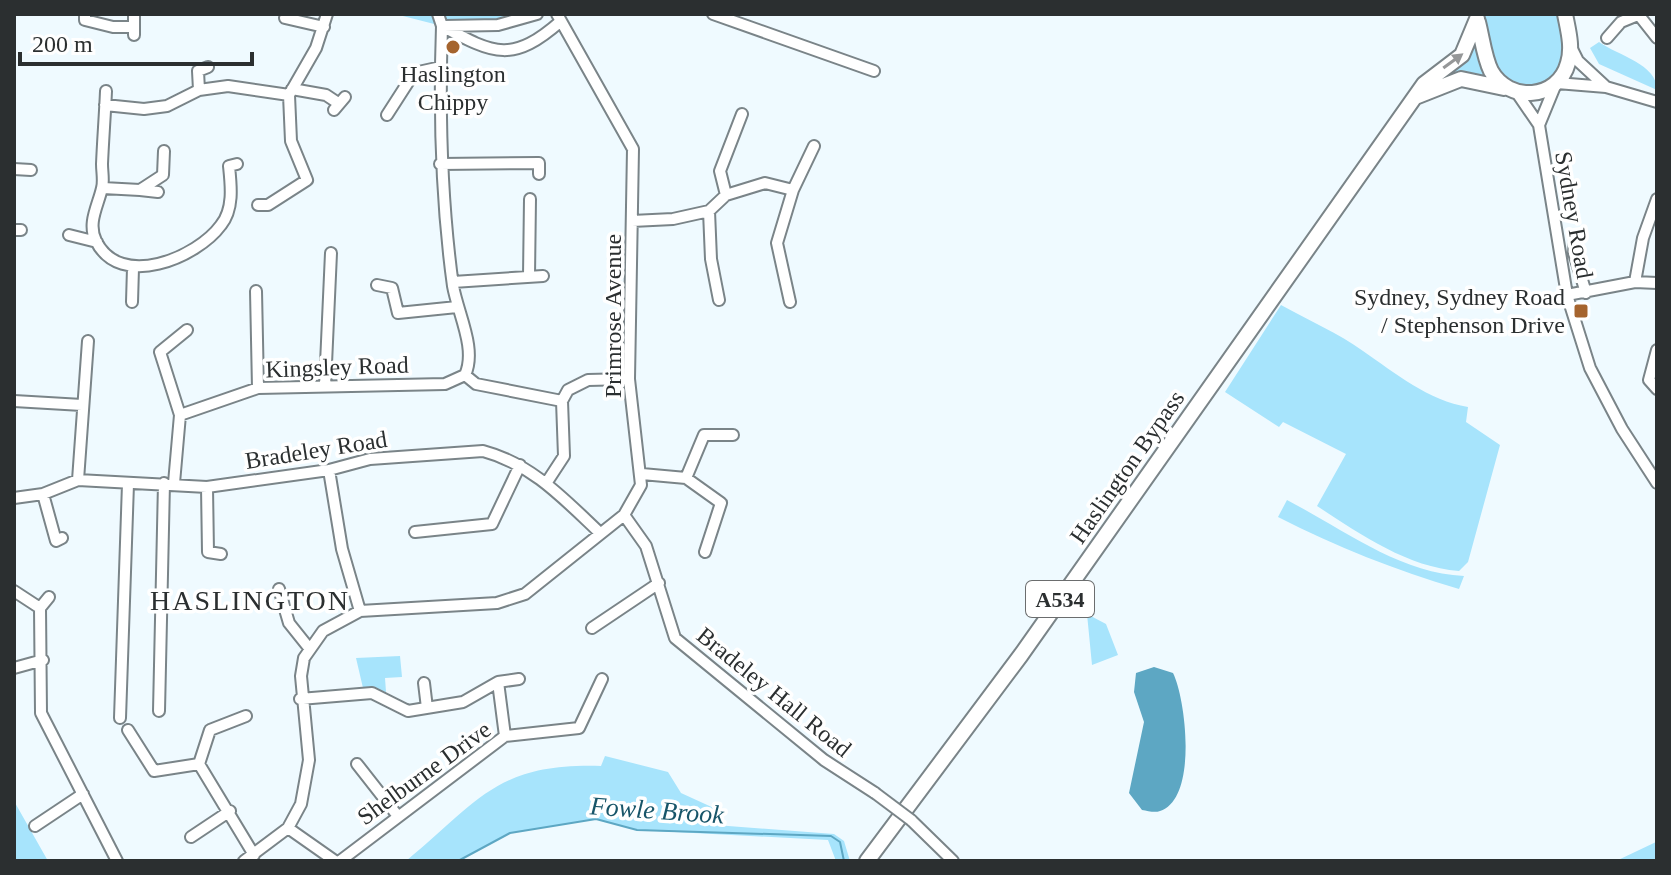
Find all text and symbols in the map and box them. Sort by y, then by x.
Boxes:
scale bar [20,16,252,66]
text: 200 m [32,31,93,57]
marker: Haslington Chippy [444,38,462,56]
one-way arrow [1442,54,1463,69]
place label: Haslington Chippy [400,61,506,115]
street label: Sydney Road [1550,149,1598,281]
street label: Primrose Avenue [600,234,626,398]
place label: Sydney, Sydney Road / Stephenson Drive [1354,284,1565,338]
marker: Sydney, Sydney Road / Stephenson Drive [1572,302,1590,320]
street label: Kingsley Road [265,352,409,382]
street label: Haslington Bypass [1065,386,1189,548]
street label: Bradeley Road [243,426,389,474]
road number: A534 [1026,581,1094,617]
district label: HASLINGTON [150,585,350,616]
street label: Bradeley Hall Road [692,622,856,762]
street label: Shelburne Drive [352,716,496,830]
water label: Fowle Brook [588,791,725,830]

